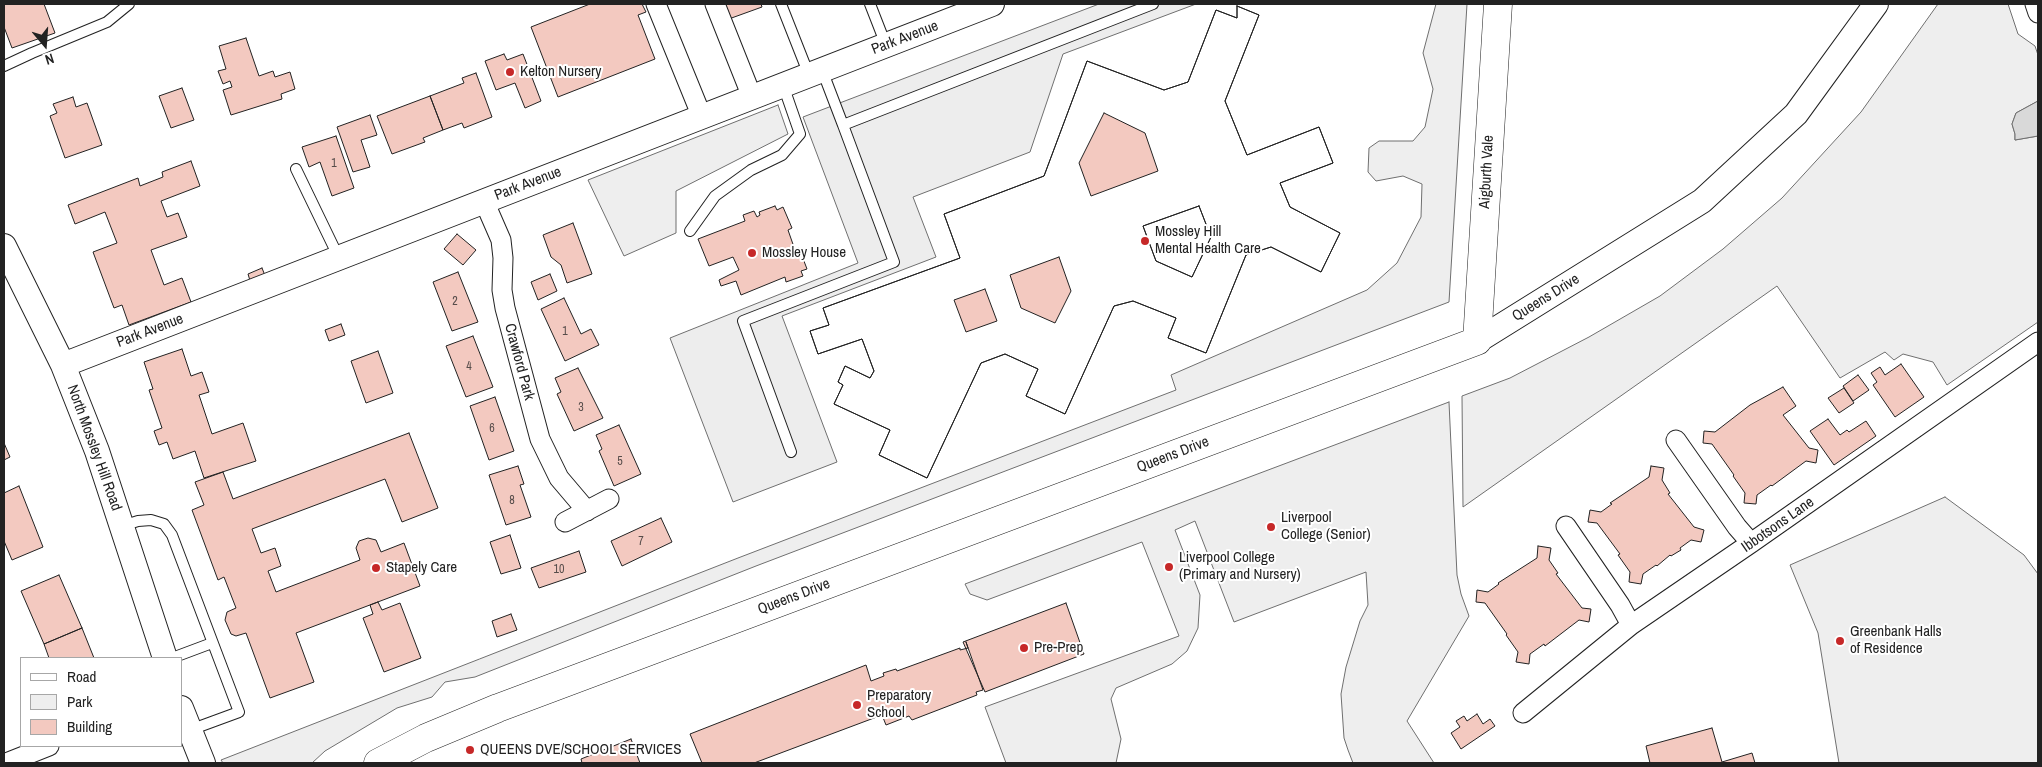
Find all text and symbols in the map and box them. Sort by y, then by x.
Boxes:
street label: Park Avenue [869,17,941,59]
north arrow [20,20,70,70]
text: N [43,49,56,69]
place label: Kelton Nursery [520,63,601,81]
marker: Kelton Nursery [504,66,516,78]
street label: Aigburth Vale [1476,135,1498,209]
house number: 1 [331,157,337,171]
street label: Park Avenue [492,163,564,205]
place label: Mossley Hill Mental Health Care [1155,223,1261,258]
marker: Mossley Hill Mental Health Care [1139,235,1151,247]
place label: Mossley House [762,244,846,262]
marker: Mossley House [746,247,758,259]
street label: Queens Drive [1509,270,1583,326]
house number: 2 [452,295,458,309]
street label: Park Avenue [114,310,186,352]
street label: Crawford Park [500,322,538,402]
house number: 1 [562,325,568,339]
house number: 4 [466,360,472,374]
street label: North Mossley Hill Road [63,383,125,513]
house number: 3 [578,401,584,415]
house number: 6 [489,422,495,436]
street label: Queens Drive [1134,433,1212,477]
house number: 5 [617,455,623,469]
house number: 8 [509,494,515,508]
street label: Ibbotsons Lane [1738,494,1818,556]
place label: Liverpool College (Senior) [1281,509,1371,544]
marker: Liverpool College (Senior) [1265,521,1277,533]
house number: 7 [638,535,644,549]
place label: Liverpool College (Primary and Nursery) [1179,549,1301,584]
place label: Stapely Care [386,559,457,577]
marker: Liverpool College (Primary and Nursery) [1163,561,1175,573]
marker: Stapely Care [370,562,382,574]
house number: 10 [554,563,564,577]
street label: Queens Drive [755,575,833,619]
place label: Greenbank Halls of Residence [1850,623,1942,658]
marker: Greenbank Halls of Residence [1834,635,1846,647]
place label: Pre-Prep [1034,639,1083,657]
marker: Pre-Prep [1018,642,1030,654]
legend [20,657,182,747]
text: Road [67,666,96,687]
place label: Preparatory School [867,687,931,722]
text: Park [67,691,92,712]
marker: Preparatory School [851,699,863,711]
text: Building [67,716,112,737]
place label: QUEENS DVE/SCHOOL SERVICES [480,741,681,759]
marker: QUEENS DVE/SCHOOL SERVICES [464,744,476,756]

